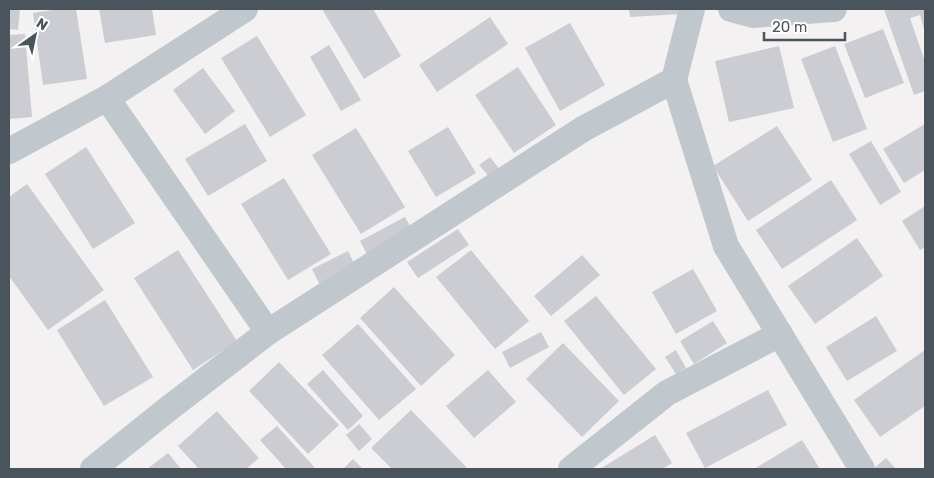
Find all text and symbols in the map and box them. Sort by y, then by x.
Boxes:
north arrow [10,10,60,60]
scale bar [764,10,845,42]
text: N [33,15,51,34]
text: 20 m [772,18,807,36]

